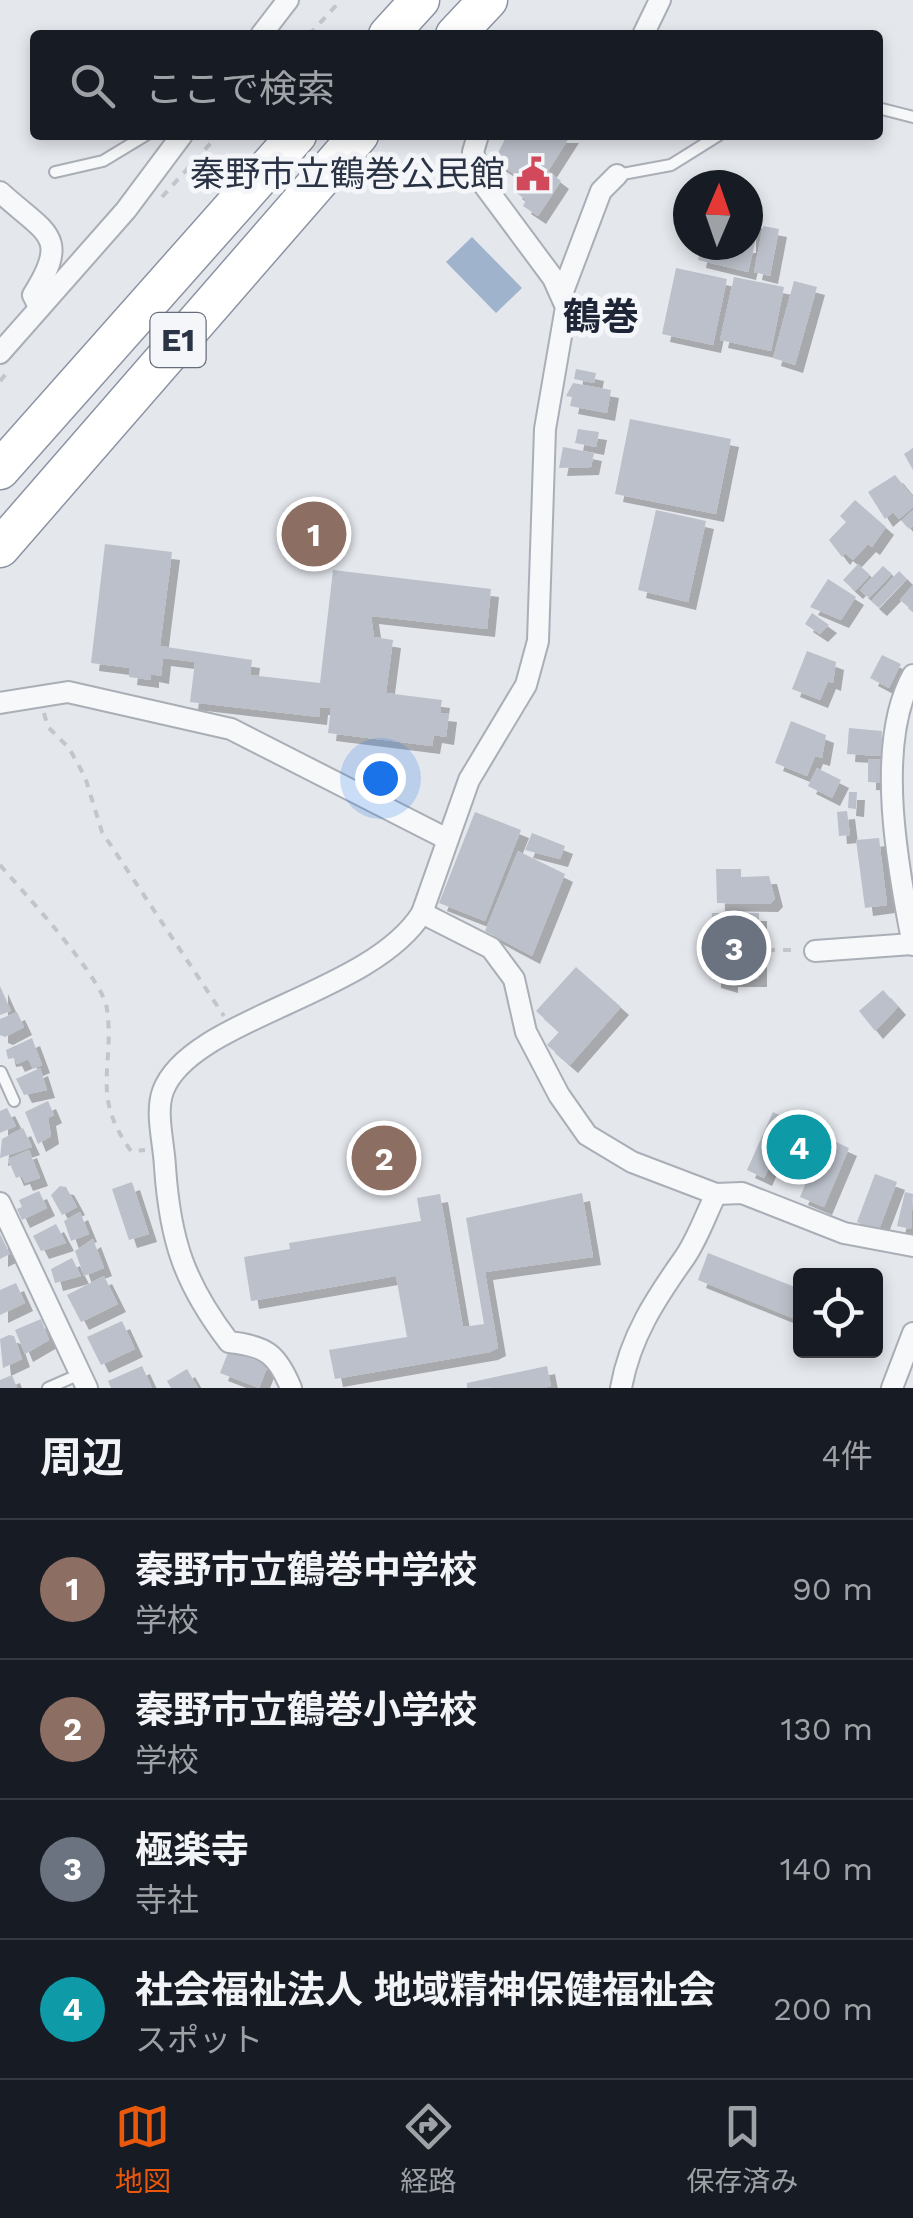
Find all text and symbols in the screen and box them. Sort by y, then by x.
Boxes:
search box [30,30,883,140]
icon: search [65,58,120,113]
text: ここで検索 [145,67,335,111]
place label: 秦野市立鶴巻公民館 [190,153,505,195]
public building icon: 秦野市立鶴巻公民館 [514,155,552,193]
north arrow [673,170,763,260]
district label: 鶴巻 [563,295,639,339]
road number: E1 [150,313,206,367]
pin: 1 [282,496,346,572]
your location [355,753,406,804]
pin: 3 [702,910,766,986]
pin: 4 [766,1110,832,1184]
pin: 2 [352,1120,416,1196]
map controls [793,1268,883,1358]
button: locate [793,1268,883,1358]
text: 周辺 [40,1433,124,1482]
text: 4件 [821,1437,873,1475]
text: 秦野市立鶴巻中学校 [135,1548,477,1592]
text: 1 [66,1570,79,1608]
text: 90 m [792,1570,873,1608]
text: 学校 [135,1601,199,1639]
text: 秦野市立鶴巻小学校 [135,1688,477,1732]
text: 2 [63,1710,82,1748]
text: 130 m [781,1710,873,1748]
text: 学校 [135,1741,199,1779]
text: 極楽寺 [135,1828,249,1872]
text: 3 [63,1850,82,1888]
text: 140 m [780,1850,873,1888]
text: 寺社 [135,1881,199,1919]
text: 社会福祉法人 地域精神保健福祉会 [135,1968,716,2012]
text: 4 [62,1990,83,2028]
text: 200 m [773,1990,873,2028]
text: スポット [135,2021,263,2059]
tab: 地図 [115,2099,171,2199]
tab: 経路 [400,2099,456,2199]
tab: 保存済み [686,2099,798,2199]

